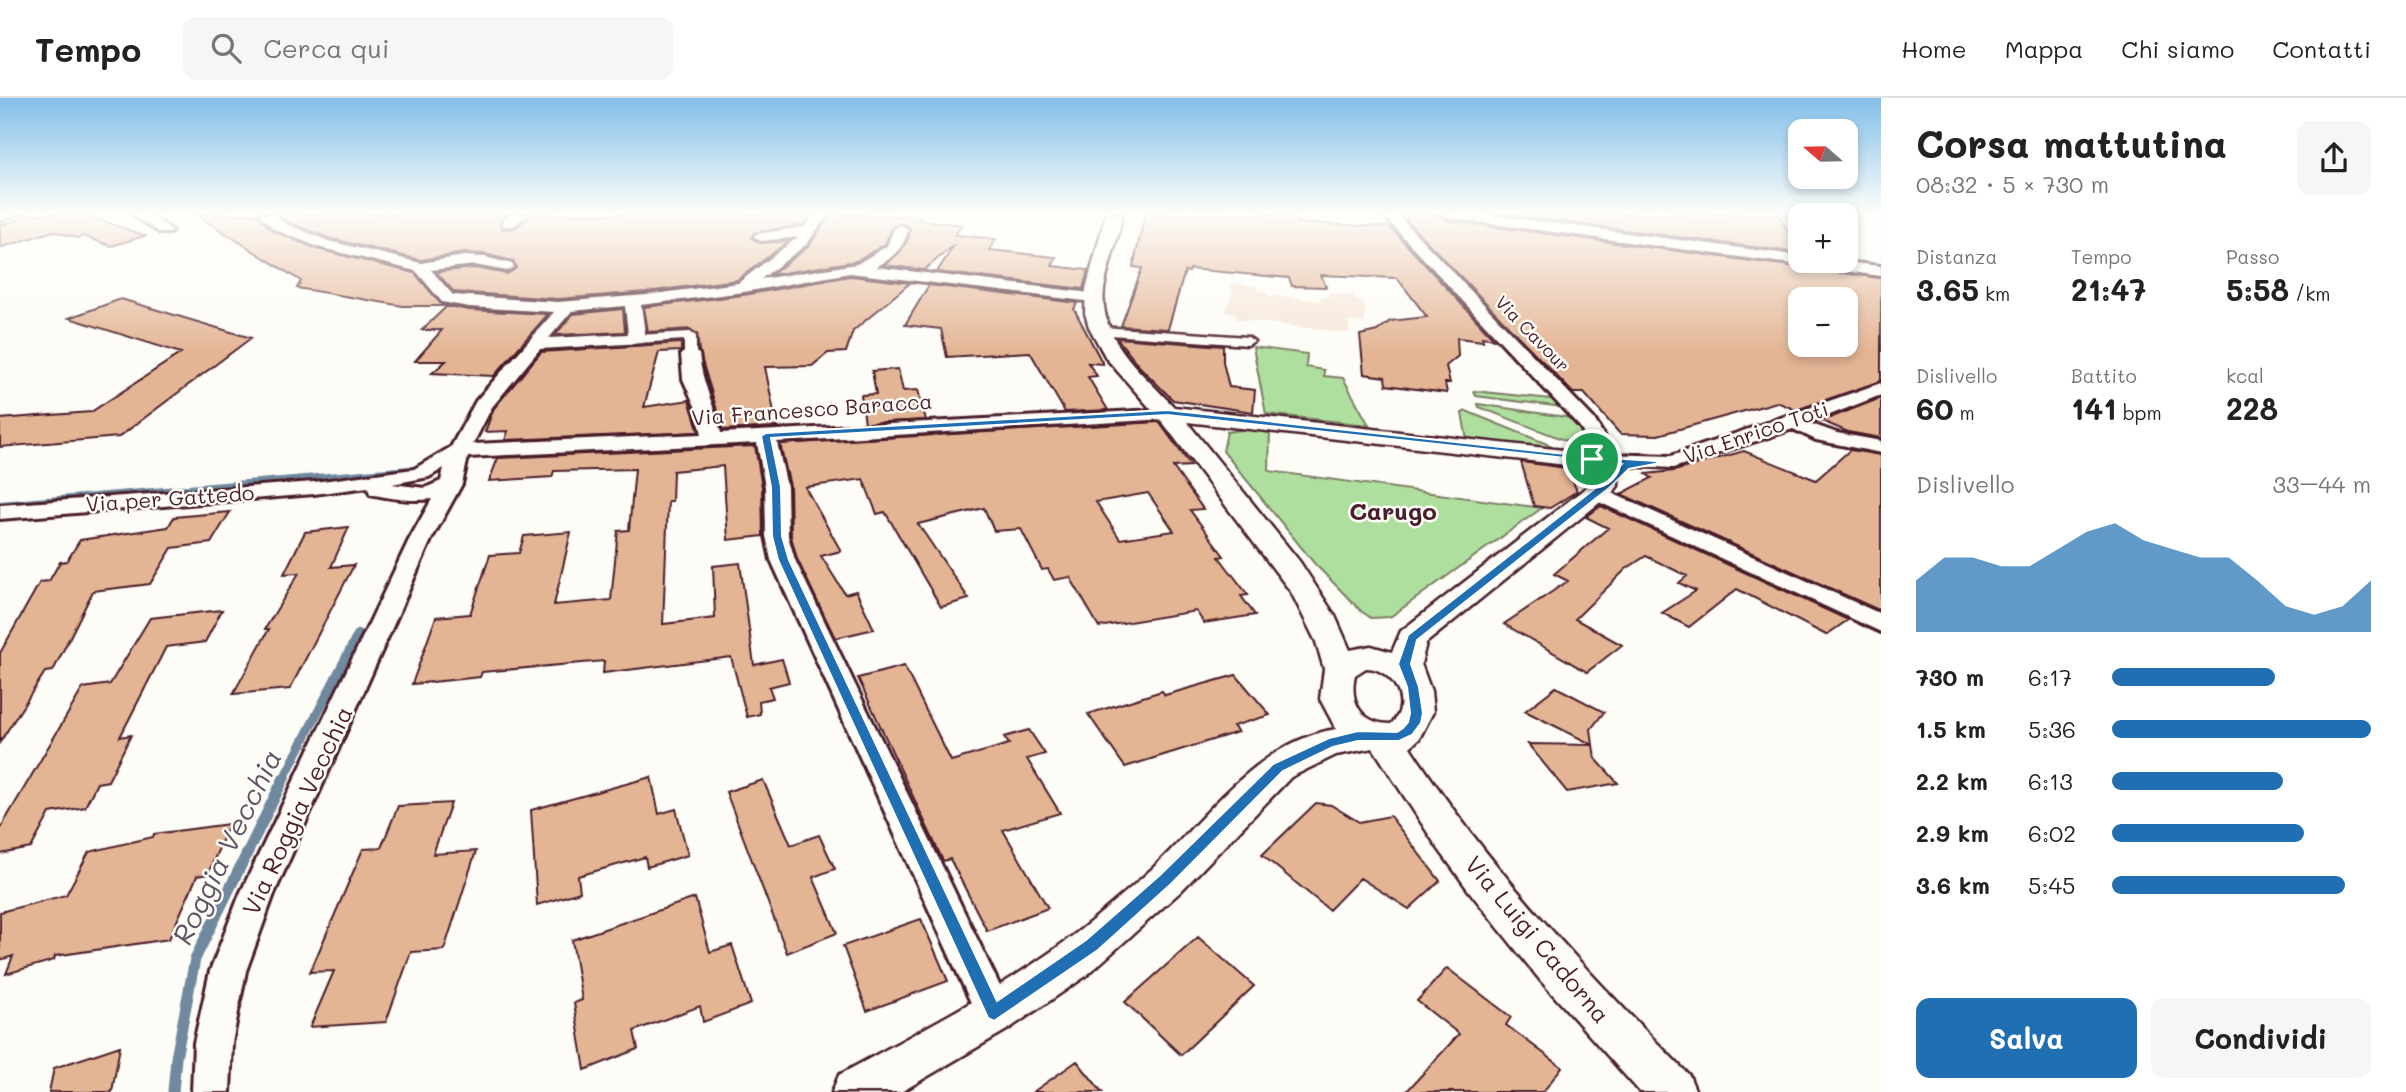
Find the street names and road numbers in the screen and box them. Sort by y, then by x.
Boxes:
street label: Via Cavour [1490,290,1575,377]
street label: Via Francesco Baracca [691,387,933,430]
street label: Via Enrico Toti [1679,394,1832,469]
street label: Via per Gattedo [85,478,255,517]
street label: Via Roggia Vecchia [235,701,359,920]
street label: Via Luigi Cadorna [1459,849,1617,1029]

